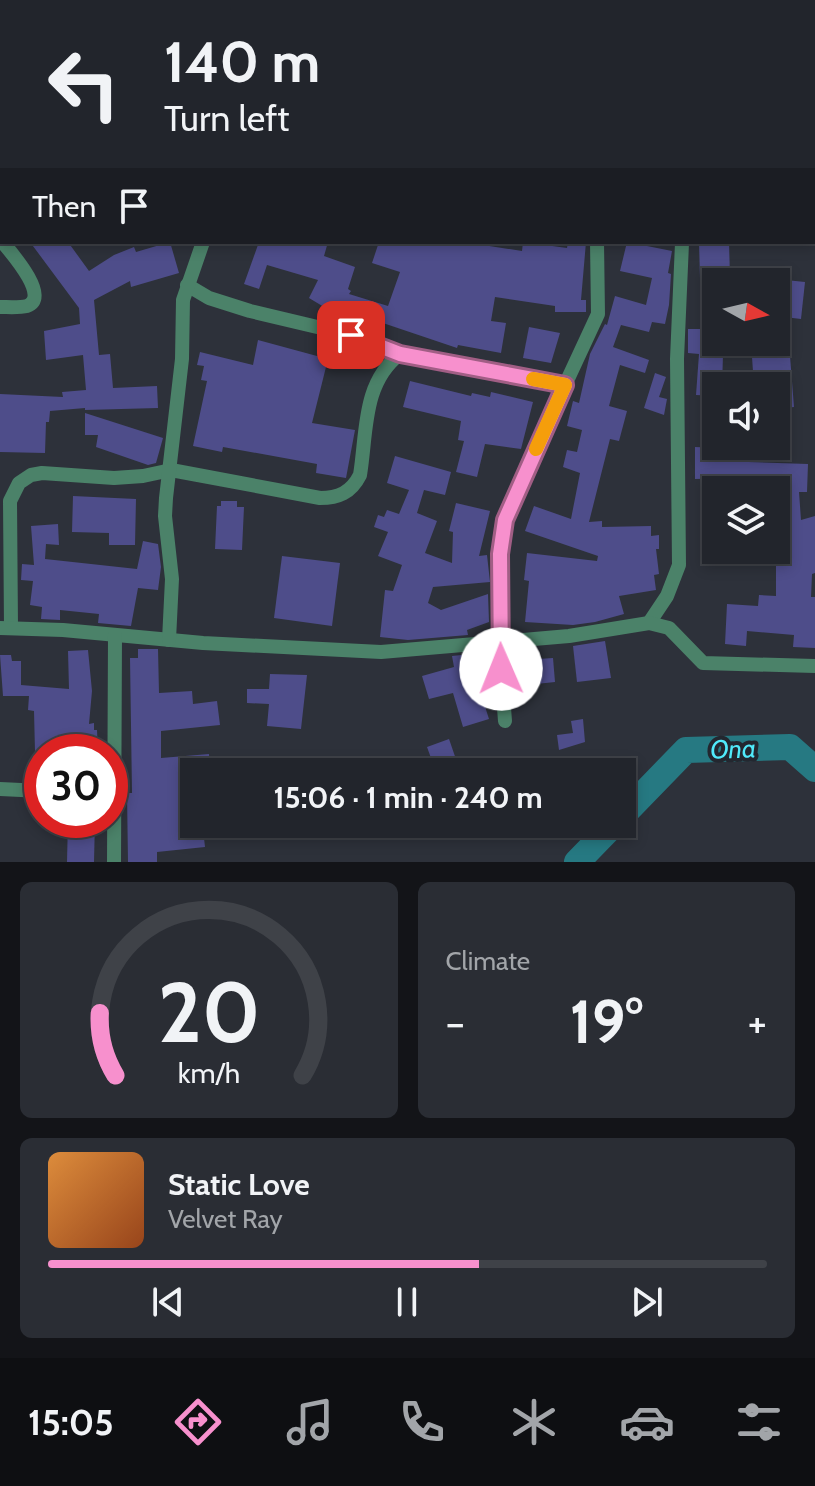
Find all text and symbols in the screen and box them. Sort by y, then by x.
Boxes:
text: 140 m [164,28,320,96]
icon: left [32,32,136,136]
text: Turn left [164,96,289,140]
icon: arrive [112,184,156,228]
text: Then [32,188,96,225]
north arrow [702,268,790,356]
map controls [702,268,790,564]
pin [317,301,385,369]
icon: arrive [329,313,373,357]
button: sound [702,372,790,460]
button: layers [702,476,790,564]
position arrow [459,627,543,711]
water label: Ona [710,732,756,766]
speed limit sign: 30 [24,734,128,838]
text: 15:06 · 1 min · 240 m [274,779,542,816]
text: Climate [446,945,530,977]
text: 20 [157,962,260,1063]
text: 19° [570,985,643,1058]
text: − [446,996,465,1049]
text: + [748,996,767,1049]
text: km/h [177,1055,240,1090]
text: Static Love [168,1166,310,1203]
text: Velvet Ray [168,1203,283,1235]
icon: previous [146,1280,190,1324]
icon: pause [385,1280,429,1324]
icon: next [625,1280,669,1324]
icon: directions [170,1394,226,1450]
icon: music [282,1394,338,1450]
icon: phone [394,1394,450,1450]
icon: climate [506,1394,562,1450]
icon: car [619,1394,675,1450]
icon: filters [731,1394,787,1450]
text: 15:05 [28,1400,113,1444]

